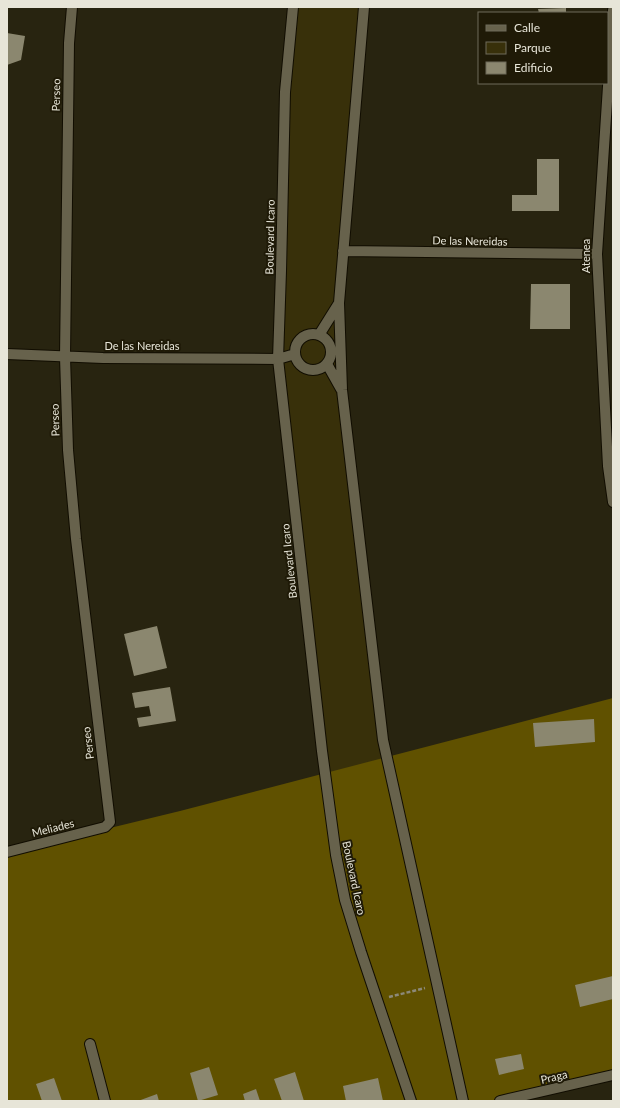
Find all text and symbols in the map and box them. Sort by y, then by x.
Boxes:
legend [478,12,608,84]
text: Calle [514,20,540,35]
text: Parque [514,40,551,55]
text: Edificio [514,60,553,75]
street label: Perseo [49,78,62,112]
street label: Boulevard Icaro [262,199,277,275]
street label: De las Nereidas [432,233,508,248]
street label: Atenea [579,239,592,273]
street label: De las Nereidas [104,339,180,352]
street label: Perseo [47,403,62,437]
street label: Boulevard Icaro [278,523,299,599]
street label: Perseo [79,726,96,760]
street label: Meliades [30,816,76,839]
street label: Boulevard Icaro [340,840,369,916]
street label: Praga [539,1067,569,1086]

